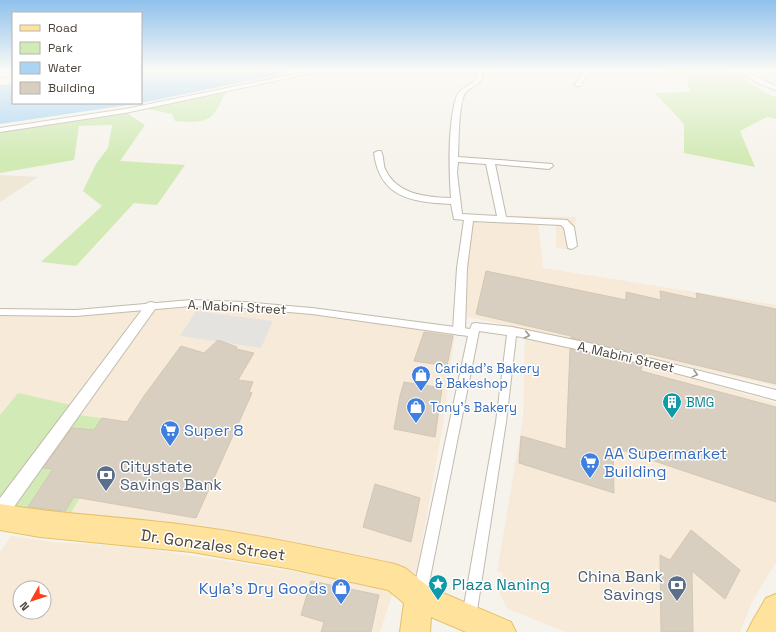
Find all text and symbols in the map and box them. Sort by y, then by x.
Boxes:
legend [12,12,142,104]
text: Road [48,20,77,36]
text: Park [48,40,73,56]
text: Water [48,60,82,76]
text: Building [48,80,95,96]
street label: A. Mabini Street [187,296,287,318]
one-way arrow [524,330,530,338]
street label: A. Mabini Street [576,338,676,376]
place label: Caridad's Bakery & Bakeshop [435,360,540,392]
shop icon: Caridad's Bakery & Bakeshop [410,364,432,392]
one-way arrow [691,369,698,377]
building icon: BMG [661,391,683,419]
place label: BMG [686,394,714,411]
shop icon: Tony's Bakery [405,396,427,424]
place label: Tony's Bakery [430,399,517,416]
supermarket icon: Super 8 [159,419,181,447]
place label: Super 8 [184,420,244,441]
place label: AA Supermarket Building [604,443,727,482]
supermarket icon: AA Supermarket Building [579,451,601,479]
place label: Citystate Savings Bank [120,456,222,495]
bank icon: Citystate Savings Bank [95,464,117,492]
street label: Dr. Gonzales Street [139,524,287,566]
place label: China Bank Savings [578,566,663,605]
place icon: Plaza Naning [427,573,449,601]
place label: Plaza Naning [452,574,550,595]
bank icon: China Bank Savings [666,574,688,602]
shop icon: Kyla's Dry Goods [330,577,352,605]
place label: Kyla's Dry Goods [199,578,327,599]
north arrow [12,580,52,620]
text: N [16,599,32,614]

